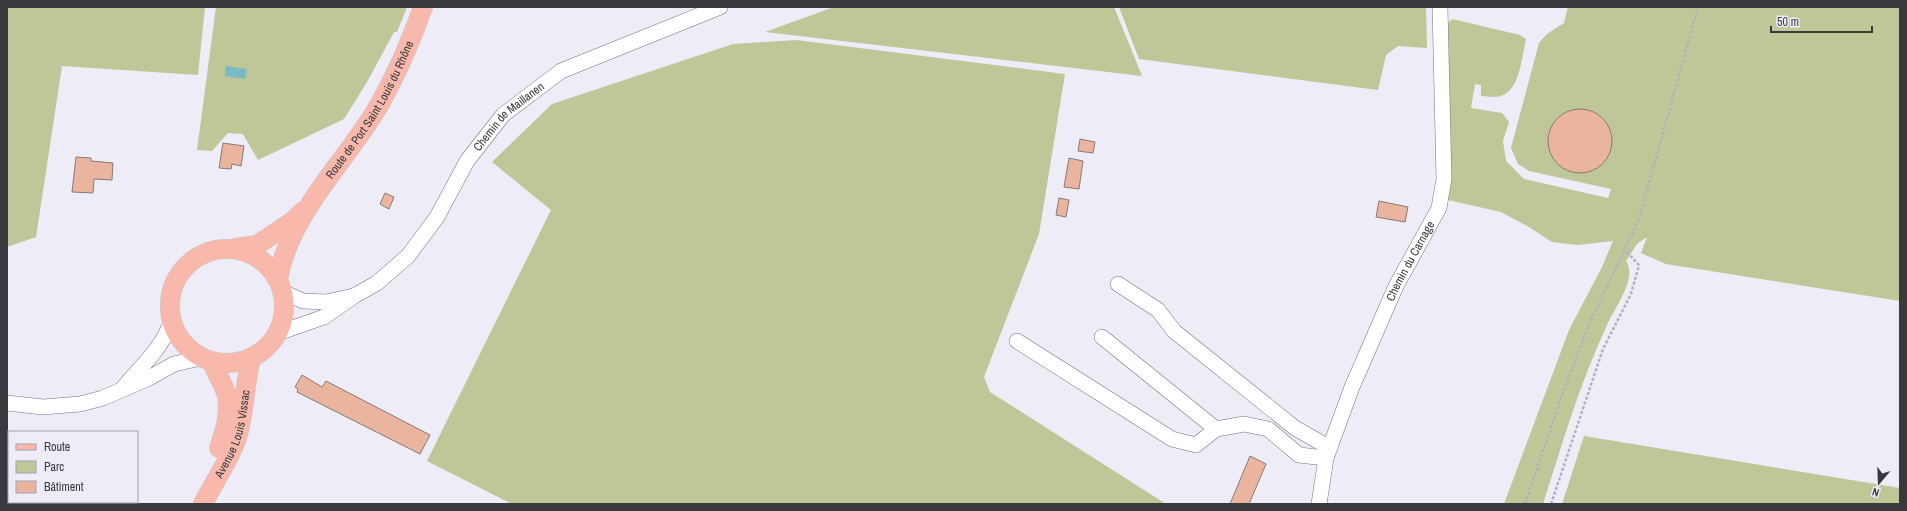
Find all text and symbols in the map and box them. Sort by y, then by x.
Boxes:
scale bar [1771,8,1872,34]
text: 50 m [1777,14,1799,30]
street label: Route de Port Saint Louis du Rhône [322,38,417,182]
street label: Chemin de Maillanen [470,79,548,155]
street label: Chemin du Carnage [1382,218,1438,304]
street label: Avenue Louis Vissac [210,389,253,482]
legend [8,431,138,503]
text: Route [44,439,70,455]
text: Parc [44,459,64,475]
north arrow [1859,463,1899,503]
text: Bâtiment [44,479,84,495]
text: N [1870,485,1881,500]

